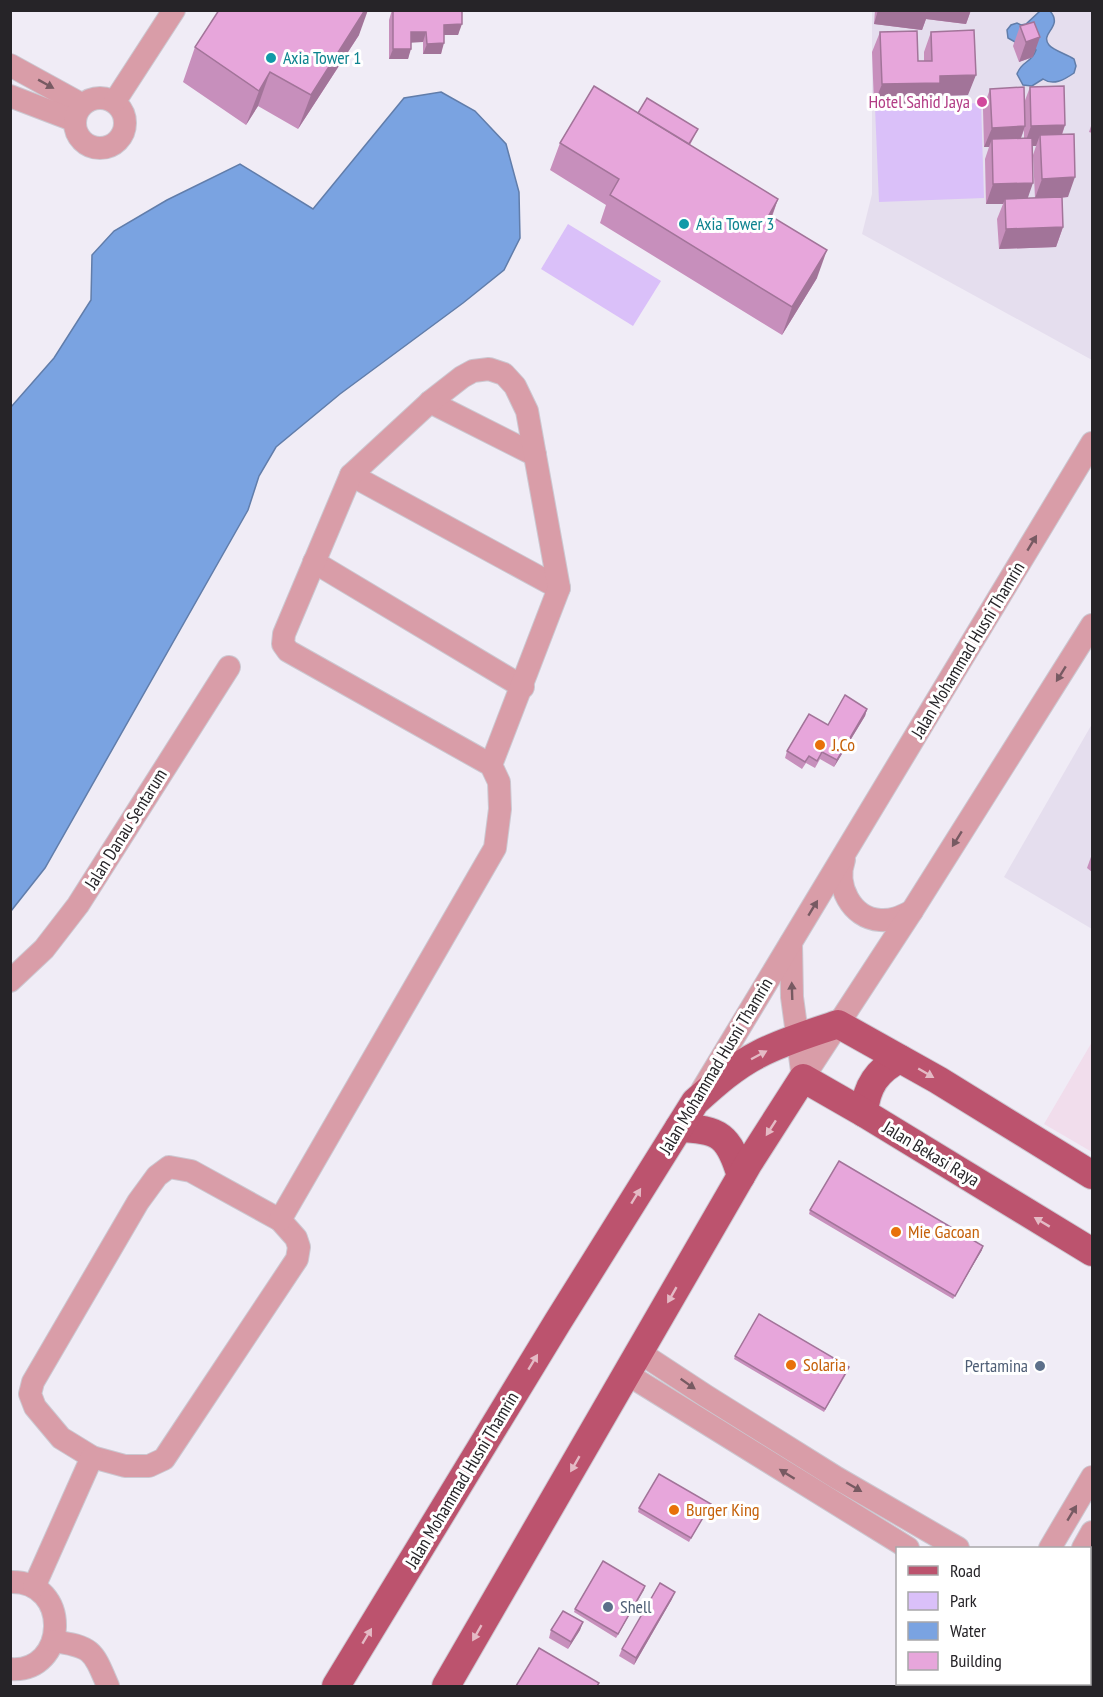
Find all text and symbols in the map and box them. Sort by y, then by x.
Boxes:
place label: Axia Tower 1 [283,46,361,69]
marker: Axia Tower 1 [264,51,278,65]
one-way arrow [38,79,55,89]
place label: Hotel Sahid Jaya [868,90,970,113]
marker: Hotel Sahid Jaya [975,95,989,109]
place label: Axia Tower 3 [696,212,774,235]
marker: Axia Tower 3 [677,217,691,231]
one-way arrow [1027,535,1038,551]
street label: Jalan Mohammad Husni Thamrin [905,557,1029,743]
one-way arrow [1056,666,1067,683]
place label: J.Co [831,733,855,756]
marker: J.Co [813,738,827,752]
street label: Jalan Danau Sentarum [79,764,172,894]
one-way arrow [952,831,963,847]
one-way arrow [807,900,818,916]
street label: Jalan Mohammad Husni Thamrin [653,973,777,1159]
one-way arrow [788,981,797,1000]
one-way arrow [751,1050,768,1060]
one-way arrow [918,1068,934,1079]
street label: Jalan Bekasi Raya [878,1115,984,1191]
one-way arrow [766,1119,777,1136]
one-way arrow [630,1188,641,1204]
one-way arrow [1034,1217,1050,1228]
place label: Mie Gacoan [908,1220,980,1243]
marker: Mie Gacoan [889,1225,903,1239]
one-way arrow [667,1287,677,1304]
place label: Solaria [803,1353,846,1376]
one-way arrow [528,1354,539,1370]
place label: Pertamina [965,1354,1028,1377]
marker: Solaria [784,1358,798,1372]
marker: Pertamina [1033,1359,1047,1373]
one-way arrow [680,1378,696,1390]
street label: Jalan Mohammad Husni Thamrin [399,1387,523,1573]
one-way arrow [569,1456,580,1472]
one-way arrow [779,1468,795,1479]
one-way arrow [845,1482,862,1492]
place label: Burger King [686,1498,760,1521]
marker: Burger King [667,1503,681,1517]
one-way arrow [1066,1505,1077,1521]
legend [896,1547,1091,1685]
text: Road [950,1559,981,1582]
text: Park [950,1589,977,1612]
place label: Shell [620,1595,652,1618]
marker: Shell [601,1600,615,1614]
text: Water [950,1619,986,1642]
one-way arrow [472,1625,482,1642]
one-way arrow [361,1628,372,1644]
text: Building [950,1649,1002,1672]

